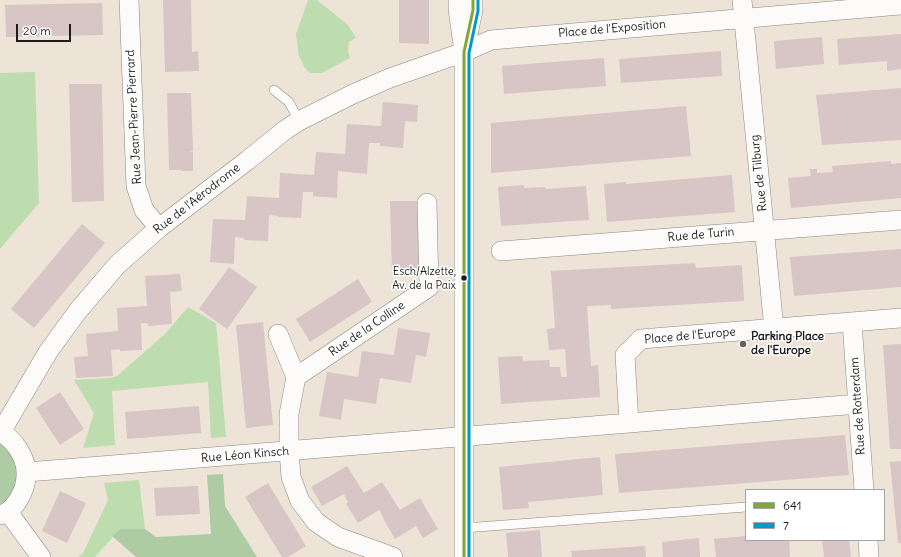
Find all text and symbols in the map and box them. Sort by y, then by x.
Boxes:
scale bar [18,16,73,42]
street label: Place de l'Exposition [557,17,667,41]
text: 20 m [23,23,51,38]
street label: Rue Jean-Pierre Pierrard [123,49,145,185]
street label: Rue de Tilburg [748,134,770,212]
street label: Rue de l'Aérodrome [151,161,243,237]
street label: Rue de Turin [667,225,735,245]
place label: Esch/Alzette, Av. de la Paix [392,265,456,291]
marker: Esch/Alzette, Av. de la Paix [459,273,469,283]
street label: Rue de la Colline [326,298,408,360]
street label: Place de l'Europe [644,325,736,347]
place label: Parking Place de l'Europe [751,330,824,358]
marker: Parking Place de l'Europe [738,339,748,349]
street label: Rue de Rotterdam [847,357,869,455]
street label: Rue Léon Kinsch [200,444,290,466]
legend [745,489,885,541]
text: 641 [783,498,802,513]
text: 7 [783,518,789,533]

